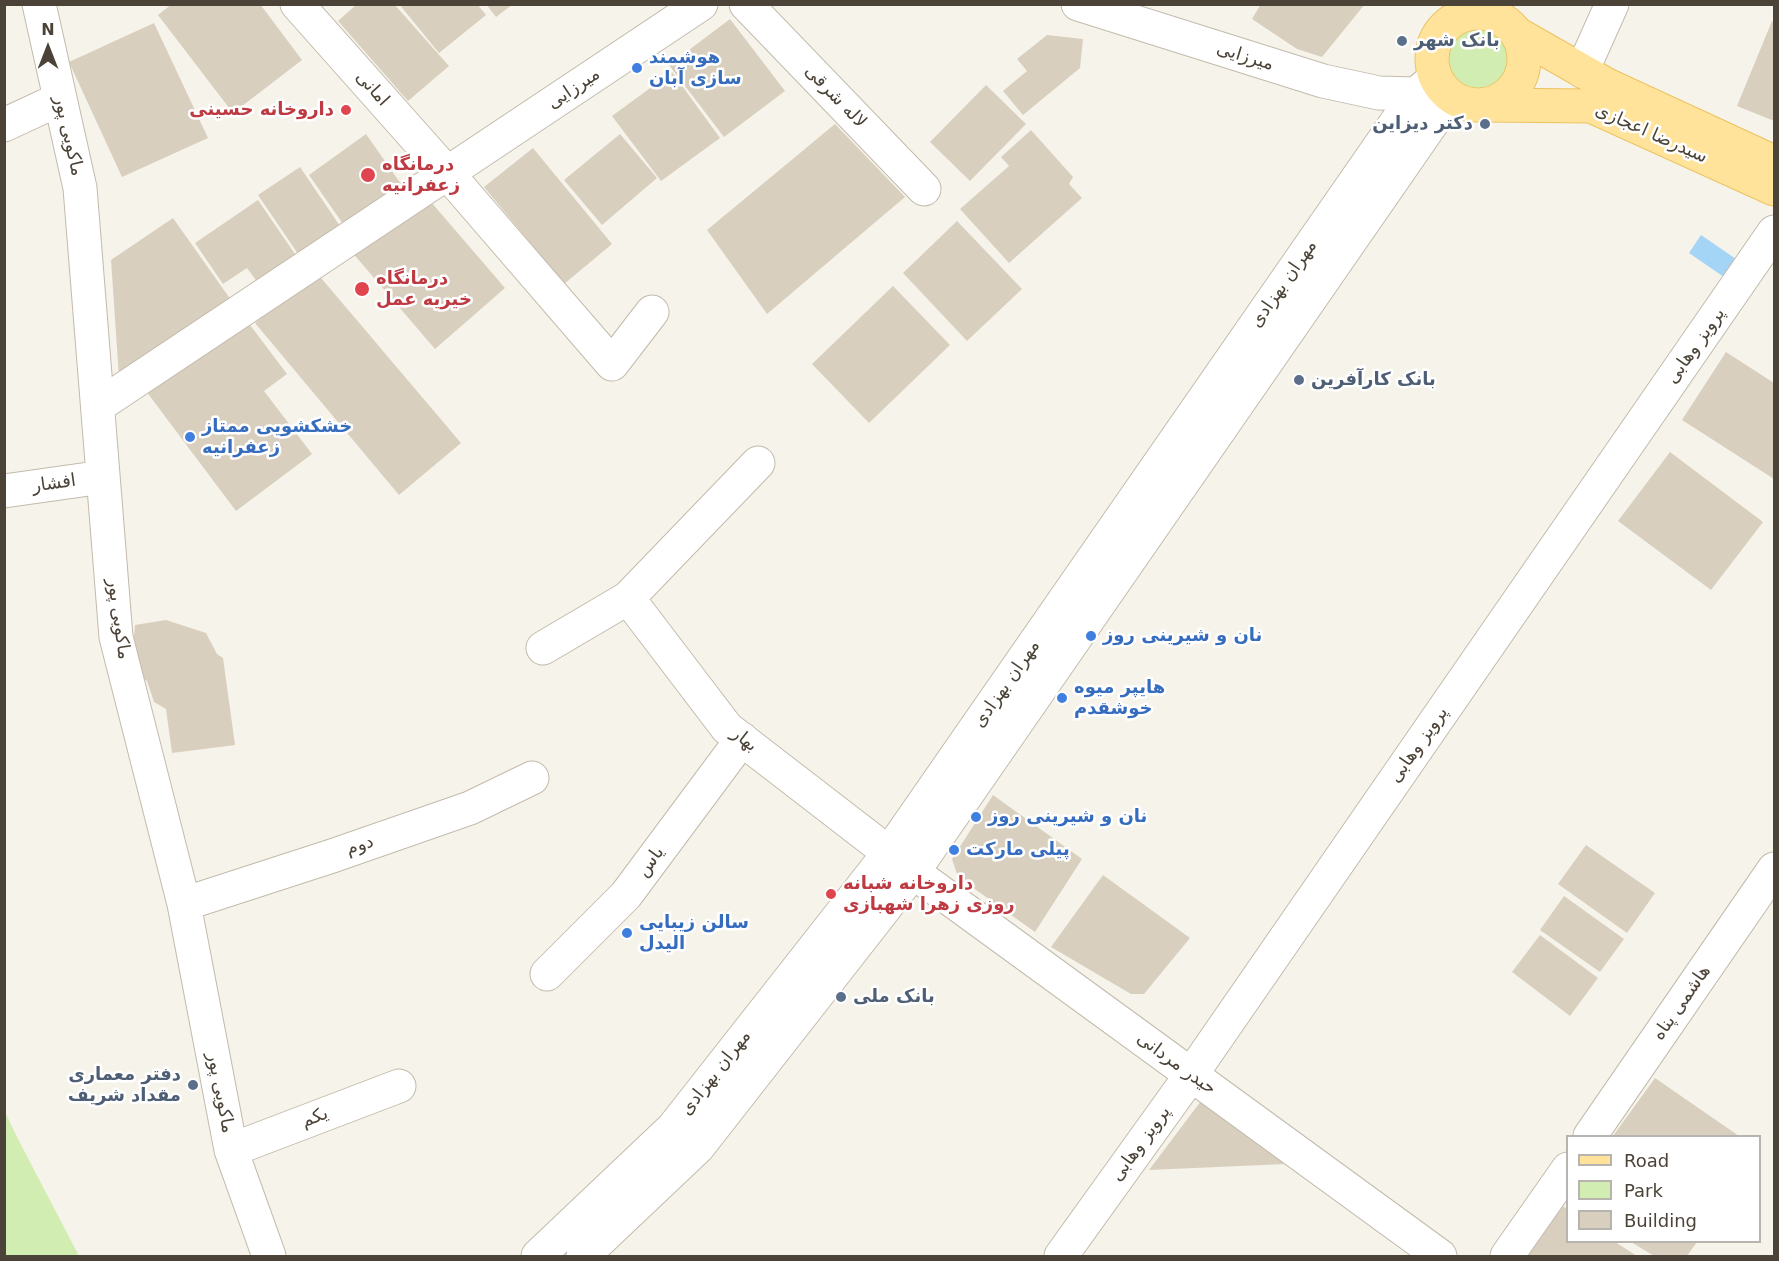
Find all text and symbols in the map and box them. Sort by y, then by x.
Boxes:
north arrow [18,18,78,78]
text: N [41,20,55,39]
place label: بانک شهر [1414,30,1500,52]
marker: بانک شهر [1395,34,1409,48]
street label: میرزایی [1214,38,1276,76]
place label: هوشمند سازی آبان [649,47,742,90]
marker: هوشمند سازی آبان [630,61,644,75]
street label: لاله شرقی [800,61,870,133]
street label: میرزایی [544,64,604,114]
street label: امانی [351,67,393,111]
street label: ماکویی‌ پور [48,94,88,178]
place label: داروخانه حسینی [189,99,334,121]
street label: سیدرضا اعجازی [1591,100,1711,168]
marker: داروخانه حسینی [339,103,353,117]
place label: دکتر دیزاین [1372,113,1473,135]
marker: دکتر دیزاین [1478,117,1492,131]
place label: درمانگاه زعفرانیه [382,154,460,196]
marker: درمانگاه زعفرانیه [359,166,377,184]
street label: مهران بهزادی [1246,236,1322,332]
place label: درمانگاه خیریه عمل [376,268,472,310]
marker: درمانگاه خیریه عمل [353,280,371,298]
street label: پرویز وهابی [1662,304,1730,388]
place label: بانک کارآفرین [1311,369,1436,391]
marker: بانک کارآفرین [1292,373,1306,387]
place label: خشکشویی ممتاز زعفرانیه [202,416,352,458]
marker: خشکشویی ممتاز زعفرانیه [183,430,197,444]
street label: افشار [31,470,77,498]
street label: ماکویی‌ پور [102,577,134,661]
place label: نان و شيرينى روز [1103,625,1262,647]
marker: نان و شيرينى روز [1084,629,1098,643]
street label: مهران بهزادی [969,636,1045,732]
place label: هایپر میوه خوشقدم [1074,677,1165,720]
marker: هایپر میوه خوشقدم [1055,691,1069,705]
street label: پرویز وهابی [1385,703,1453,787]
street label: بهار [727,723,761,757]
place label: نان و شیرینی روز [988,806,1147,828]
marker: نان و شیرینی روز [969,810,983,824]
street label: دوم [343,831,377,861]
place label: پیلی مارکت [966,839,1070,861]
street label: یاس [633,843,669,881]
marker: پیلی مارکت [947,843,961,857]
place label: داروخانه شبانه روزی زهرا شهبازی [843,873,1015,916]
marker: داروخانه شبانه روزی زهرا شهبازی [824,887,838,901]
place label: سالن زیبایی الیدل [639,912,749,954]
marker: سالن زیبایی الیدل [620,926,634,940]
street label: هاشمی پناه [1648,961,1716,1045]
place label: بانک ملی [853,986,935,1008]
marker: بانک ملی [834,990,848,1004]
street label: مهران بهزادی [676,1026,756,1120]
street label: حیدر مردانی [1132,1028,1220,1100]
street label: ماکویی‌ پور [202,1051,238,1135]
place label: دفتر معماری مقداد شریف [68,1064,181,1106]
marker: دفتر معماری مقداد شریف [186,1078,200,1092]
street label: پرویز وهابی [1106,1102,1176,1186]
street label: یکم [299,1103,331,1133]
legend [1566,1135,1761,1243]
text: Road [1624,1150,1669,1171]
text: Park [1624,1180,1663,1201]
text: Building [1624,1210,1697,1231]

